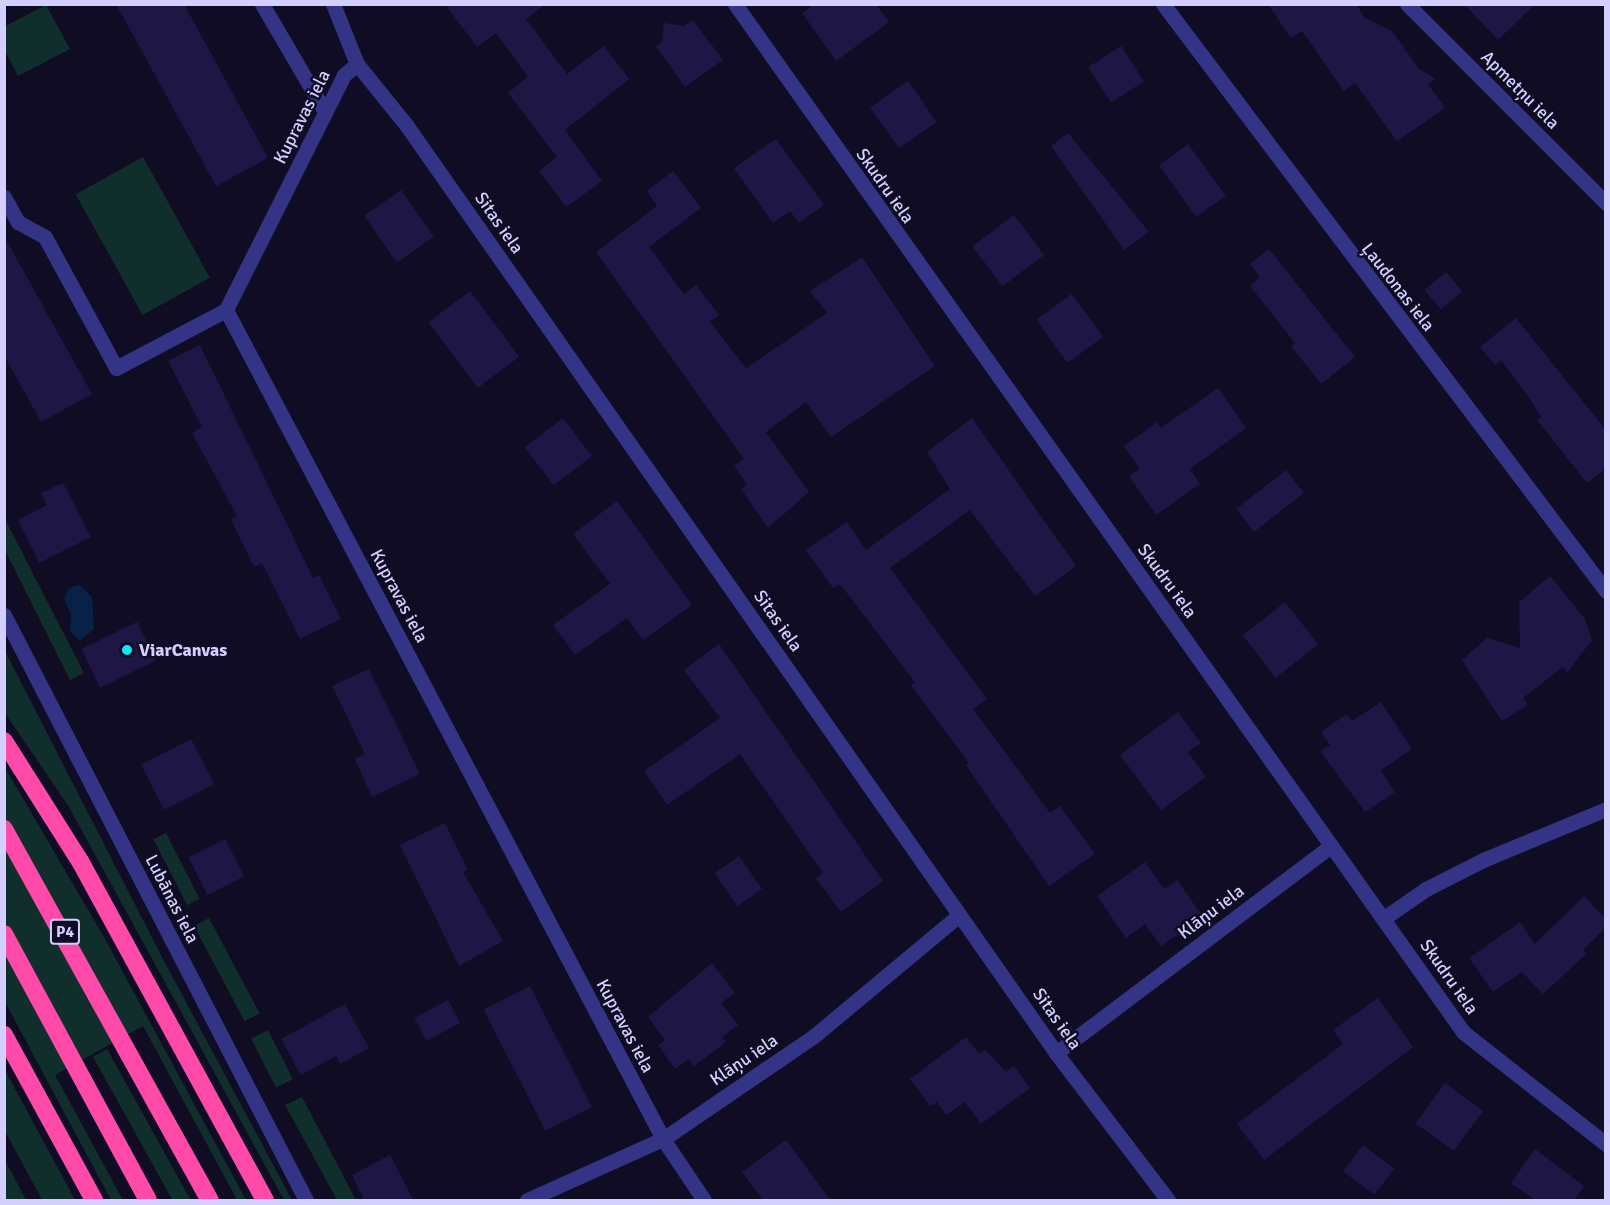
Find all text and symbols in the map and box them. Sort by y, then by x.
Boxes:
street label: Apmetņu iela [1476,46,1564,134]
street label: Kupravas iela [269,66,335,168]
street label: Skudru iela [851,144,919,228]
street label: Sitas iela [470,188,528,258]
street label: Ļaudonas iela [1357,239,1439,335]
street label: Skudru iela [1133,540,1201,622]
street label: Kupravas iela [365,546,433,646]
street label: Sitas iela [749,586,807,656]
place label: ViarCanvas [139,639,227,661]
marker: ViarCanvas [120,643,134,657]
street label: Lubānas iela [140,851,204,947]
street label: Klāņu iela [1174,880,1248,944]
road number: P4 [48,919,82,945]
street label: Skudru iela [1415,935,1483,1019]
street label: Kupravas iela [591,976,659,1076]
street label: Sitas iela [1028,984,1086,1054]
street label: Klāņu iela [706,1029,782,1091]

